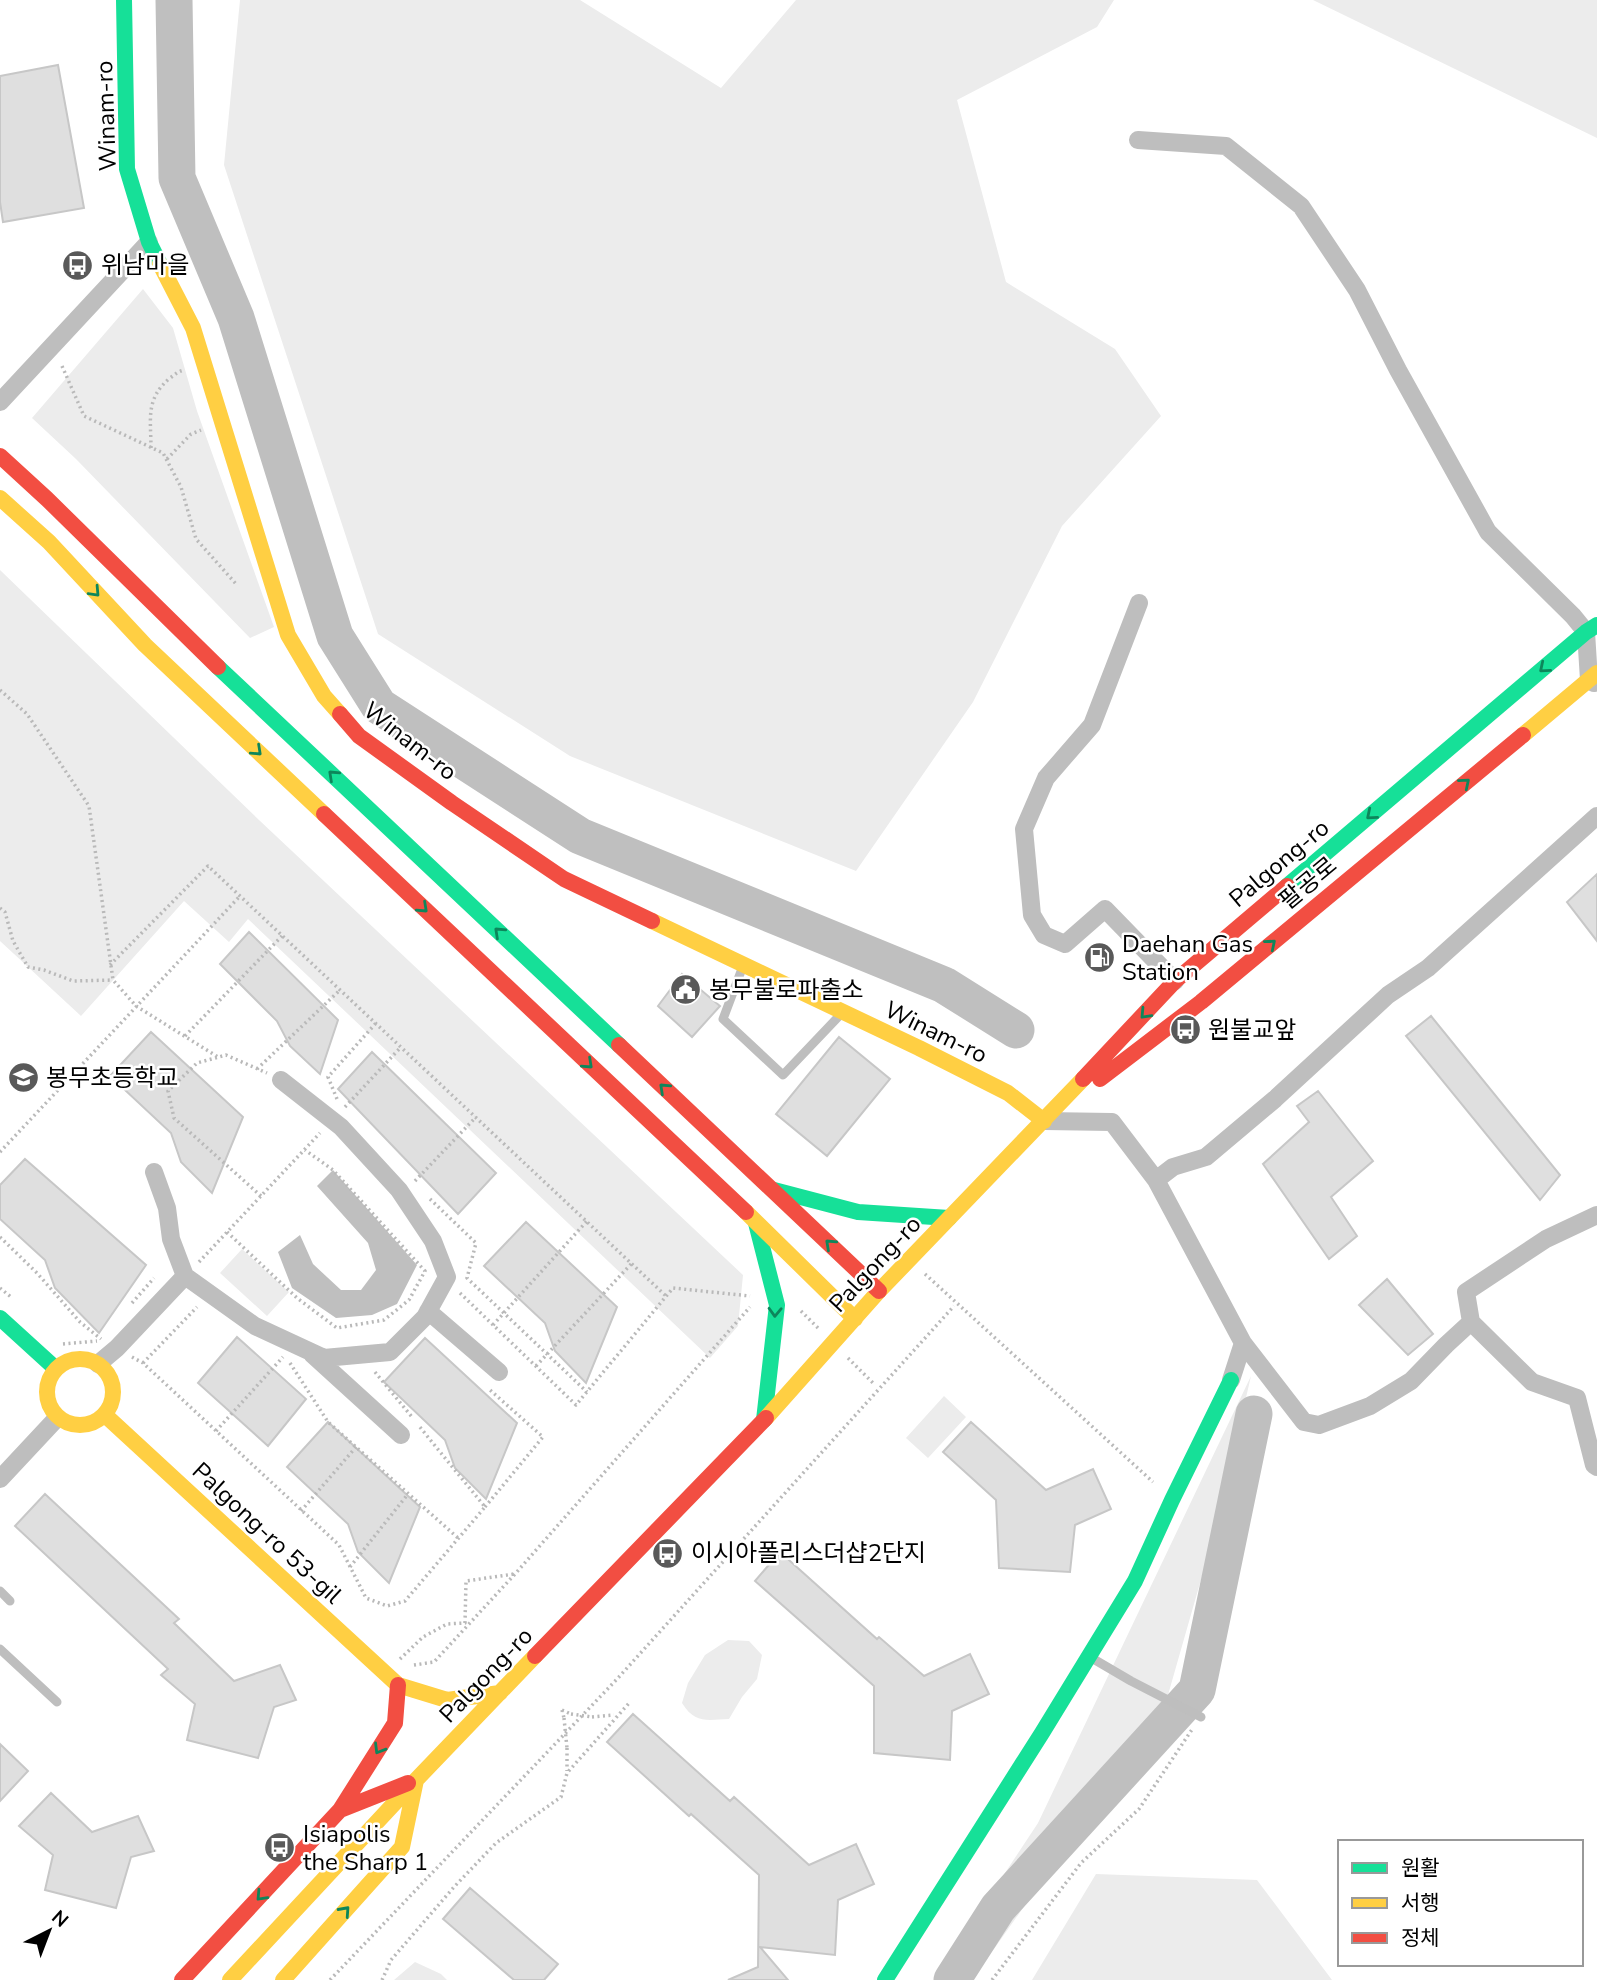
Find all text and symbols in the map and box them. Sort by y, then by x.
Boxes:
street label: Winam-ro [88,60,124,172]
bus stop icon: 위남마을 [61,248,95,282]
place label: 위남마을 [101,249,189,281]
one-way arrow [87,584,100,597]
one-way arrow [1539,660,1552,672]
street label: Winam-ro [356,694,464,788]
one-way arrow [249,743,262,756]
one-way arrow [328,771,341,784]
one-way arrow [1457,779,1470,791]
one-way arrow [1366,807,1379,819]
street label: Palgong-ro [1222,812,1336,914]
street label: 팔공로 [1272,849,1344,917]
one-way arrow [415,899,428,912]
one-way arrow [494,927,507,940]
place label: Daehan Gas Station [1122,928,1253,988]
one-way arrow [1264,939,1276,952]
fuel station icon: Daehan Gas Station [1082,941,1116,975]
public building icon: 봉무불로파출소 [669,973,703,1007]
place label: 봉무불로파출소 [709,974,864,1006]
street label: Winam-ro [879,993,993,1071]
one-way arrow [1140,1006,1153,1019]
bus stop icon: 원불교앞 [1168,1013,1202,1047]
place label: 원불교앞 [1208,1014,1296,1046]
one-way arrow [580,1055,593,1068]
school or university icon: 봉무초등학교 [6,1061,40,1095]
place label: 봉무초등학교 [46,1062,178,1094]
one-way arrow [659,1083,672,1096]
street label: Palgong-ro [822,1209,928,1319]
one-way arrow [825,1239,838,1252]
one-way arrow [768,1307,783,1318]
street label: Palgong-ro 53-gil [185,1455,349,1611]
bus stop icon: 이시아폴리스더샵2단지 [651,1536,685,1570]
place label: 이시아폴리스더샵2단지 [691,1537,926,1569]
street label: Palgong-ro [432,1620,540,1730]
one-way arrow [375,1742,388,1755]
place label: Isiapolis the Sharp 1 [303,1818,428,1878]
bus stop icon: Isiapolis the Sharp 1 [263,1831,297,1865]
legend [1338,1840,1583,1966]
text: 원활 [1401,1854,1440,1882]
one-way arrow [256,1888,269,1901]
text: 서행 [1401,1889,1440,1917]
north arrow [14,1896,84,1966]
text: N [46,1905,74,1934]
one-way arrow [337,1906,349,1919]
text: 정체 [1401,1924,1440,1952]

